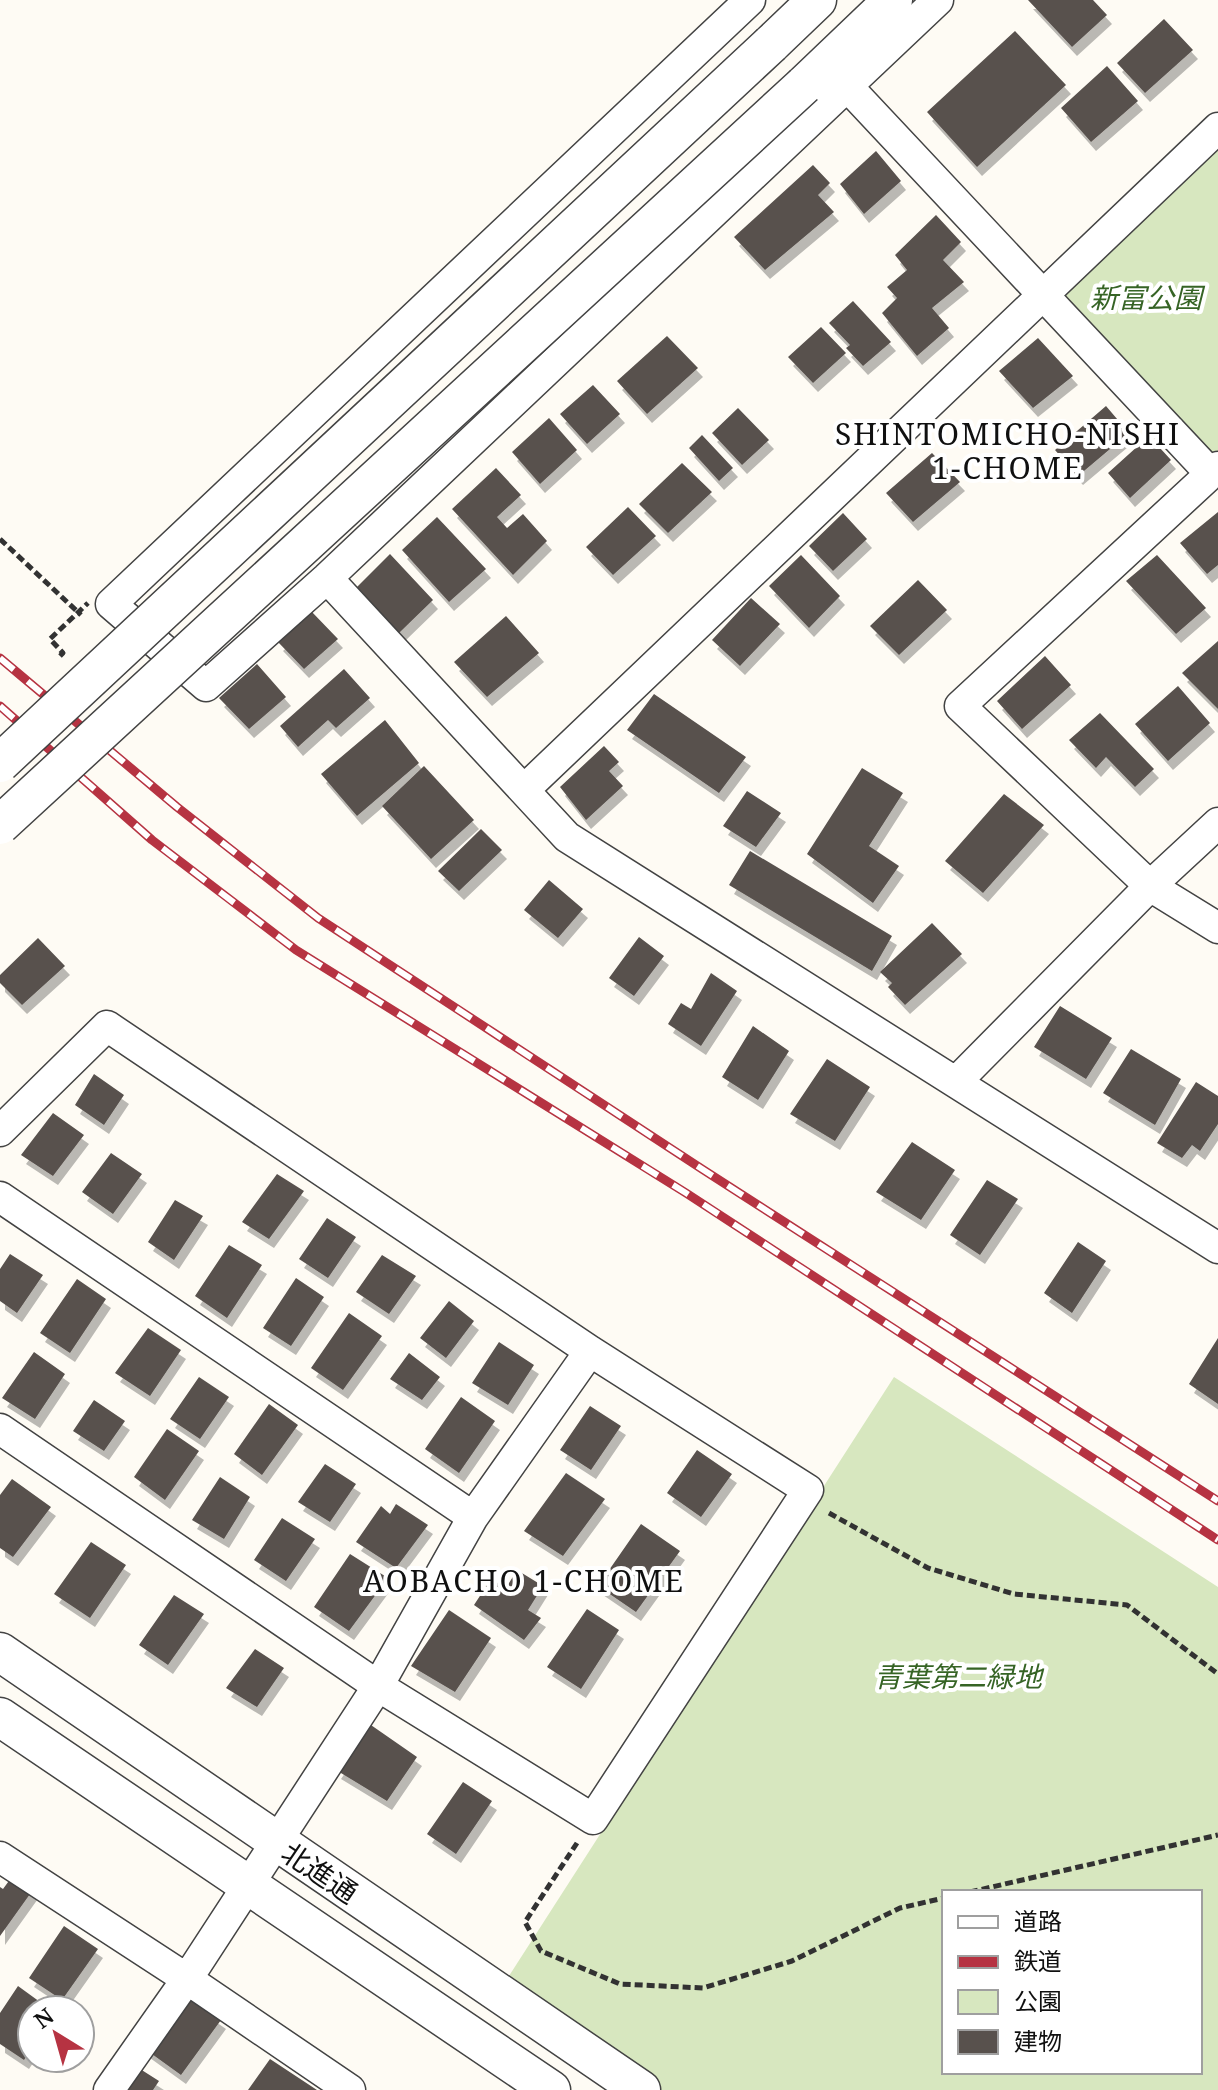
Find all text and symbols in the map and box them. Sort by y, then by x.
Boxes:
park label: 新富公園 [1090,278,1206,316]
district label: SHINTOMICHO-NISHI 1-CHOME [835,413,1181,488]
district label: AOBACHO 1-CHOME [363,1560,685,1601]
park label: 青葉第二緑地 [874,1657,1045,1695]
street label: 北進通 [275,1833,365,1911]
legend [942,1890,1202,2074]
text: 道路 [1014,1904,1062,1937]
text: 鉄道 [1014,1944,1062,1977]
text: 公園 [1014,1984,1062,2017]
north arrow [16,1994,96,2074]
text: N [27,2000,59,2034]
text: 建物 [1014,2024,1062,2057]

